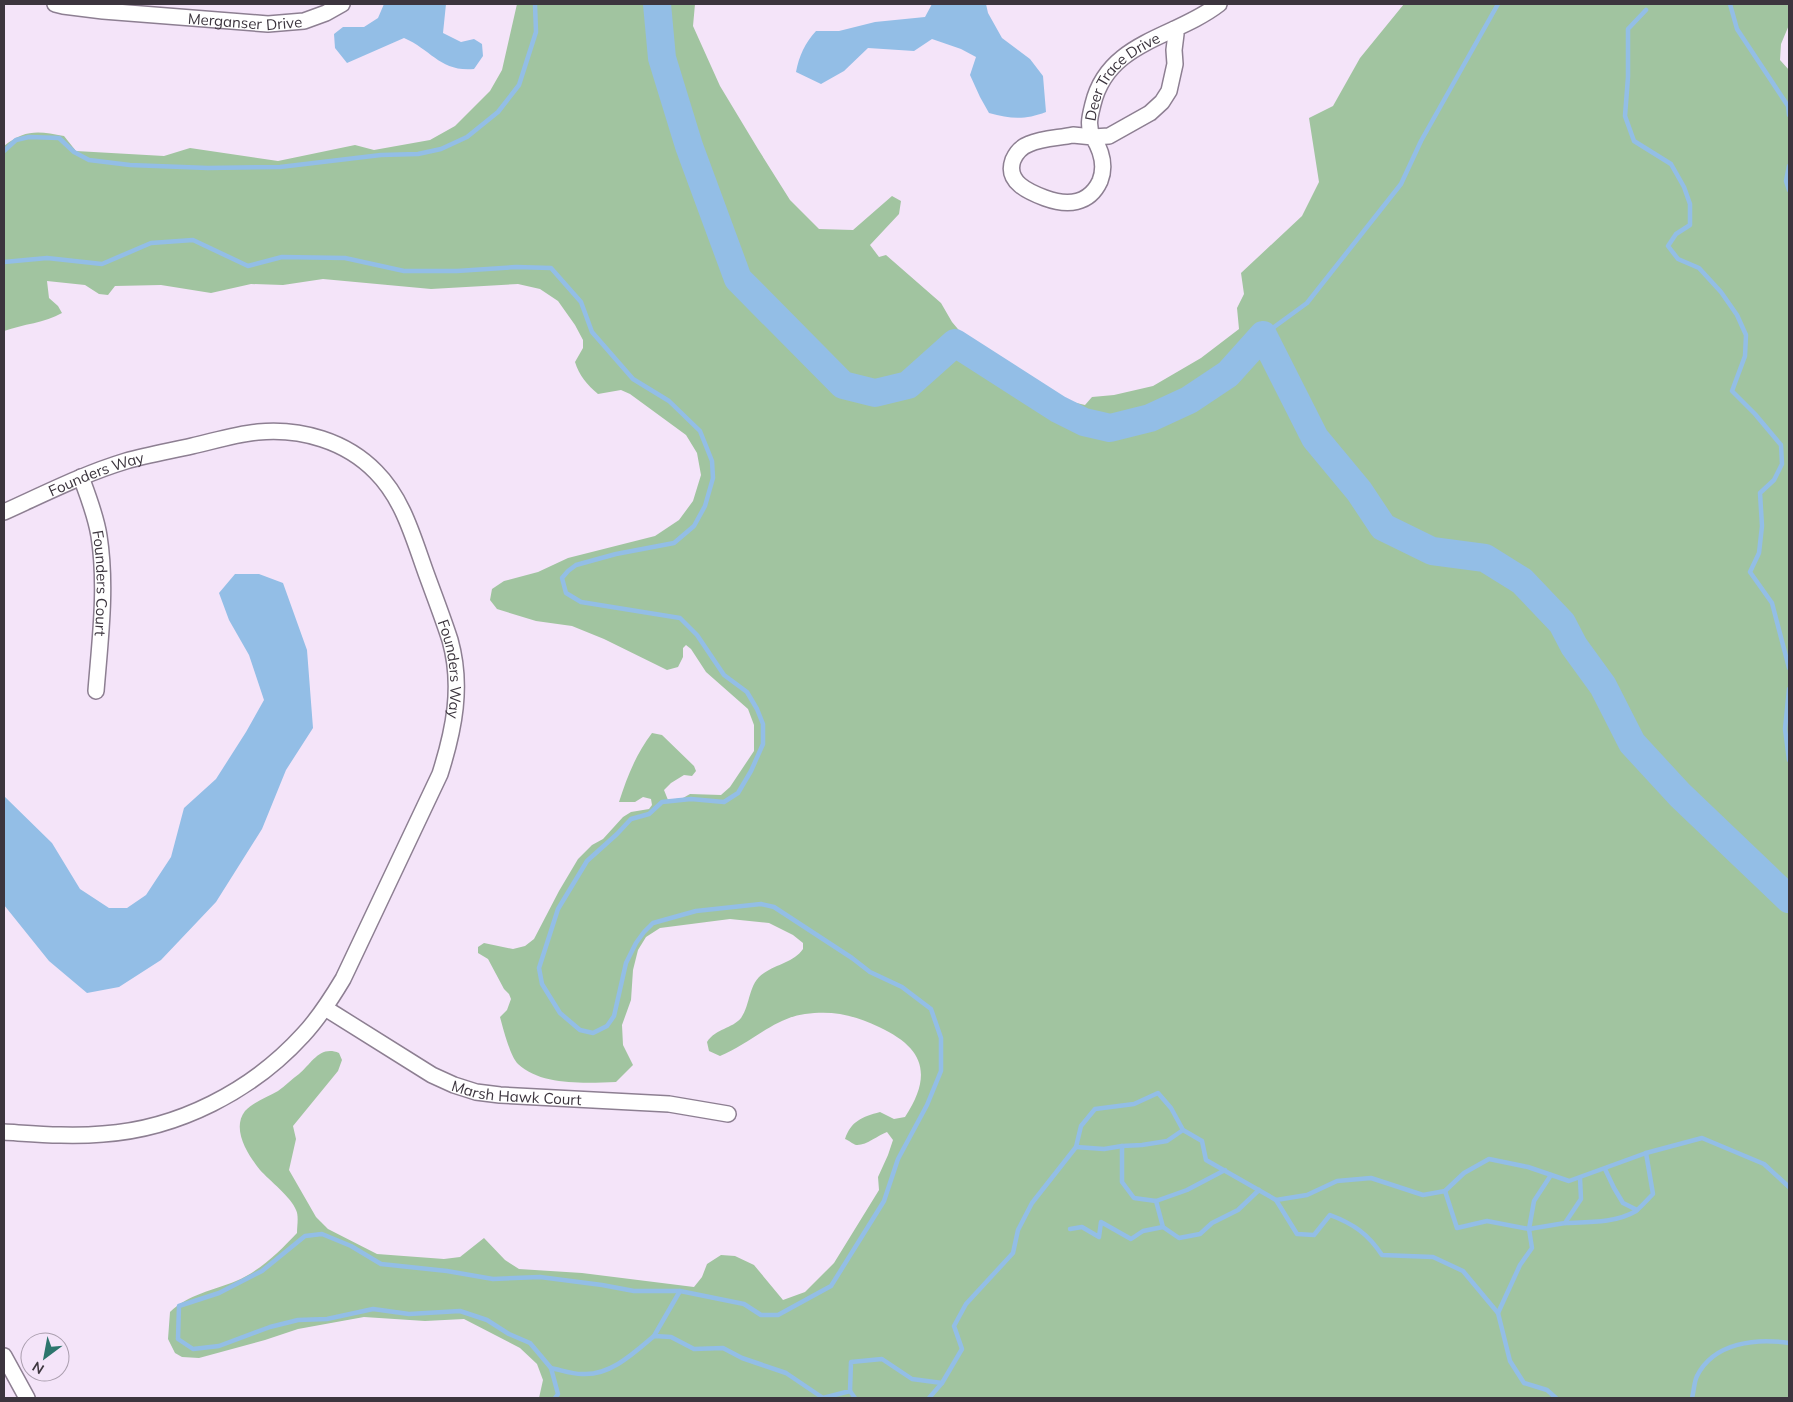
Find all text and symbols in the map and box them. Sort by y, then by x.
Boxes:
street label: Merganser Drive [187,8,303,34]
street label: Deer Trace Drive [1080,28,1163,122]
street label: Founders Way [45,447,146,500]
street label: Founders Court [89,529,112,637]
street label: Founders Way [434,617,466,720]
street label: Marsh Hawk Court [449,1075,582,1109]
north arrow [20,1332,70,1382]
text: N [29,1358,47,1378]

